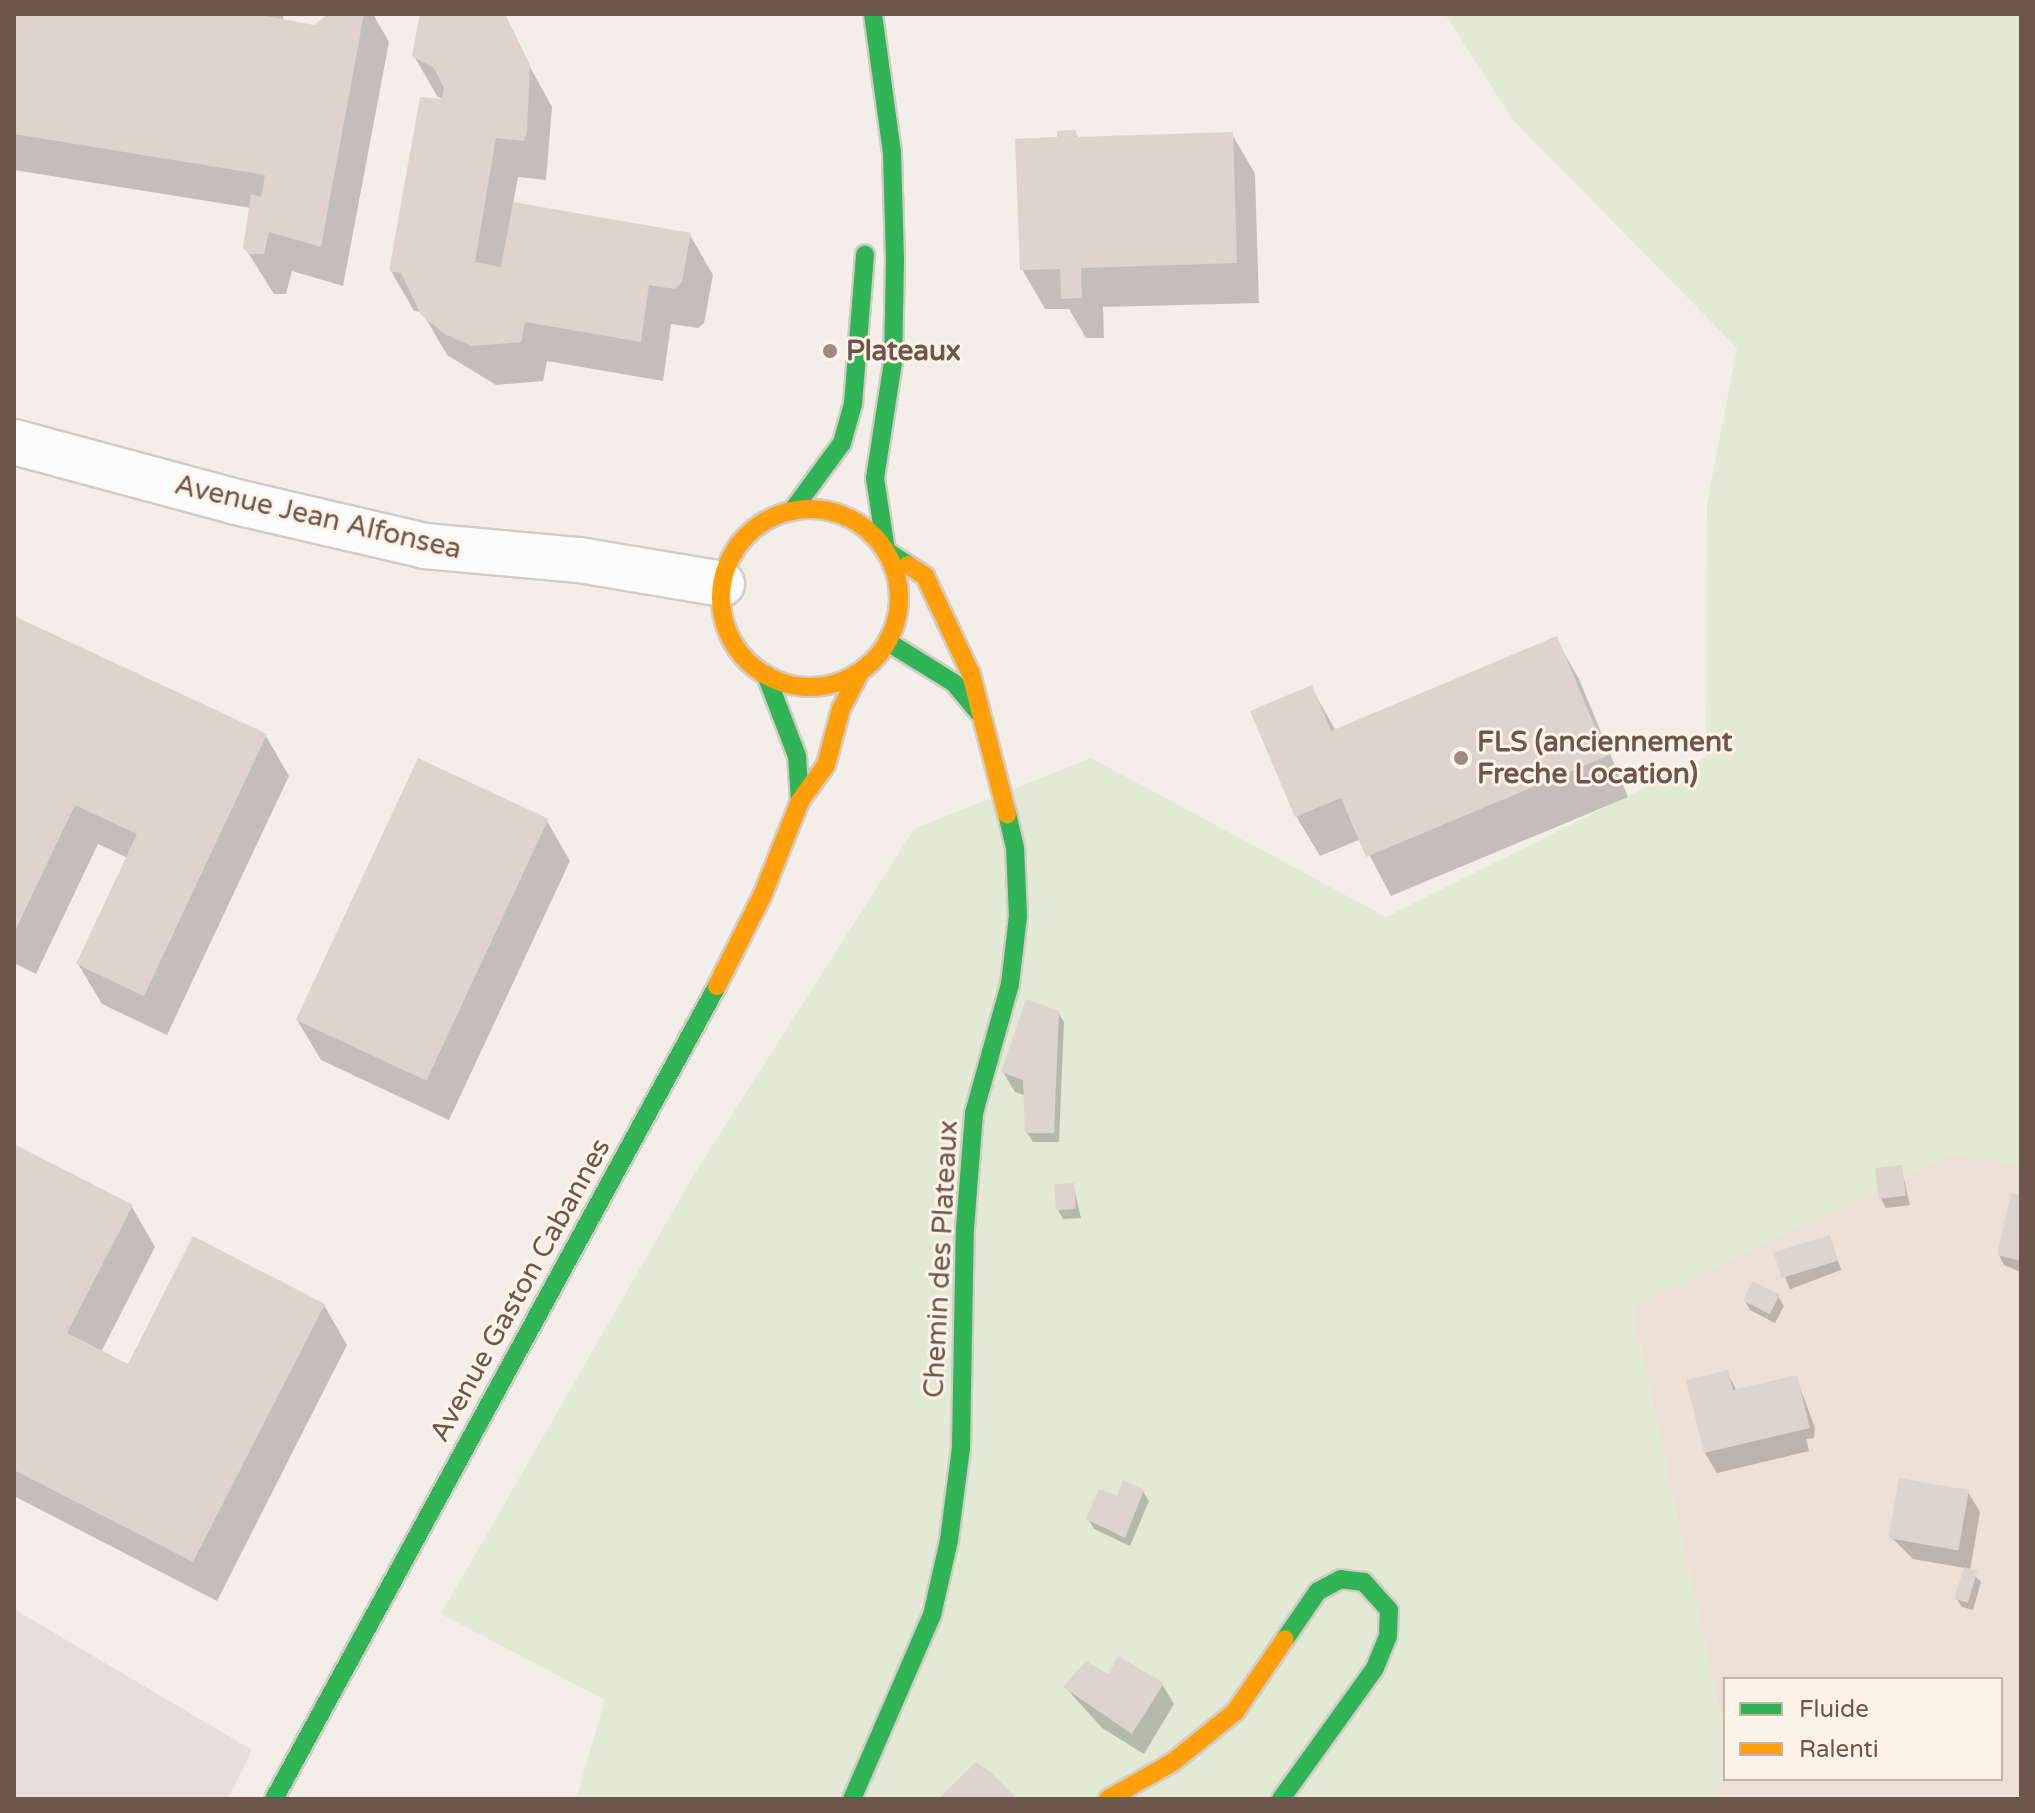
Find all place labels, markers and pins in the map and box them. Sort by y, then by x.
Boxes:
place label: Plateaux [846,334,961,368]
marker: Plateaux [821,342,839,360]
place label: FLS (anciennement Freche Location) [1477,725,1732,791]
marker: FLS (anciennement Freche Location) [1452,749,1470,767]

